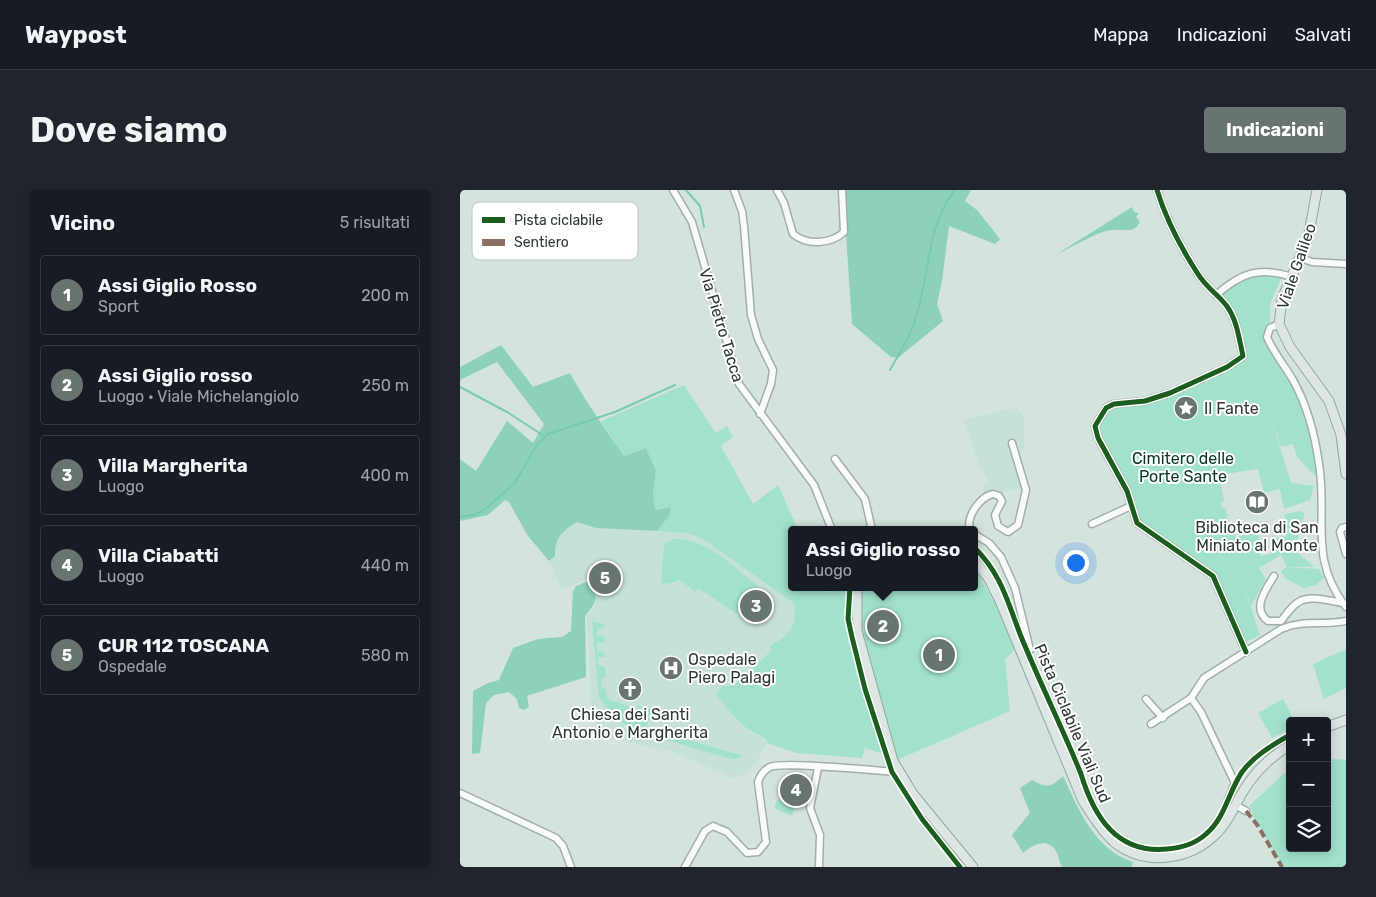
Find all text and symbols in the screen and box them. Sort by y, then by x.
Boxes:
text: Waypost [25,21,127,49]
text: Mappa [1093,24,1149,46]
text: Indicazioni [1177,24,1267,46]
text: Salvati [1295,24,1351,46]
button: Indicazioni [1204,107,1346,153]
text: Dove siamo [30,109,228,151]
legend [472,202,638,260]
text: Vicino [50,210,115,235]
text: Pista ciclabile [514,212,603,229]
text: 5 risultati [340,213,410,232]
street label: Viale Galileo [1273,221,1320,312]
text: Sentiero [514,234,569,251]
street label: Via Pietro Tacca [695,266,748,384]
text: Assi Giglio Rosso [98,274,257,297]
text: 1 [63,286,71,305]
text: 200 m [361,286,409,305]
text: Sport [98,297,139,316]
text: Assi Giglio rosso [98,364,253,387]
text: 2 [62,376,72,395]
text: 250 m [362,376,409,395]
text: Luogo · Viale Michelangiolo [98,387,299,406]
place icon: Il Fante [1173,395,1199,421]
place label: Il Fante [1204,399,1259,418]
park label: Cimitero delle Porte Sante [1132,449,1234,486]
text: Villa Margherita [98,454,248,477]
text: 3 [62,466,72,485]
text: 400 m [361,466,409,485]
text: Luogo [98,477,144,496]
library icon: Biblioteca di San Miniato al Monte [1244,489,1270,515]
place label: Biblioteca di San Miniato al Monte [1195,518,1319,555]
popup [788,526,978,591]
text: Assi Giglio rosso [806,538,960,561]
text: Villa Ciabatti [98,544,219,567]
your location [1063,550,1089,576]
text: 4 [62,556,72,575]
text: 440 m [361,556,409,575]
pin: 5 [589,559,621,597]
text: Luogo [806,561,852,580]
text: Luogo [98,567,144,586]
pin: 3 [740,587,772,625]
pin: 2 [867,607,899,645]
text: CUR 112 TOSCANA [98,634,269,657]
pin: 1 [923,636,955,674]
street label: Pista Ciclabile Viali Sud [1030,641,1115,806]
text: 5 [62,646,72,665]
text: 580 m [361,646,409,665]
place label: Ospedale Piero Palagi [688,650,775,687]
hospital icon: Ospedale Piero Palagi [658,655,684,681]
text: Ospedale [98,657,167,676]
church icon: Chiesa dei Santi Antonio e Margherita [617,676,643,702]
place label: Chiesa dei Santi Antonio e Margherita [552,705,708,742]
map controls [1286,717,1331,852]
button: + [1286,717,1331,762]
button: − [1286,762,1331,807]
pin: 4 [780,771,812,809]
button: layers [1286,807,1331,852]

